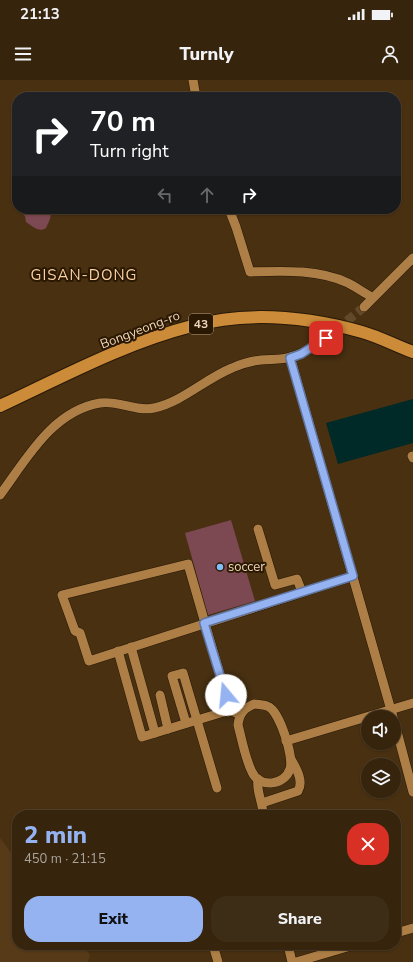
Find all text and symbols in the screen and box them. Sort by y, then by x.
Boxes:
text: 21:13 [20,4,60,24]
text: Turnly [179,42,234,66]
icon: menu [12,43,34,65]
icon: person [379,43,401,65]
text: 70 m [90,103,156,141]
icon: right [24,108,76,160]
text: Turn right [90,139,169,163]
icon: left [154,184,176,206]
icon: ahead [196,184,218,206]
icon: right [238,184,260,206]
district label: GISAN-DONG [31,265,137,285]
street label: Bongyeong-ro [98,307,182,353]
road number: 43 [189,314,213,334]
pin [309,321,343,355]
icon: arrive [315,327,337,349]
place label: soccer [228,558,265,576]
marker: soccer [215,562,225,572]
position arrow [205,674,247,716]
map controls [361,710,401,798]
button: sound [361,710,401,750]
button: layers [361,758,401,798]
text: 2 min [24,819,87,851]
button: close [347,823,389,865]
text: 450 m · 21:15 [24,850,106,868]
button: Exit [24,896,203,942]
button: Share [211,896,389,942]

